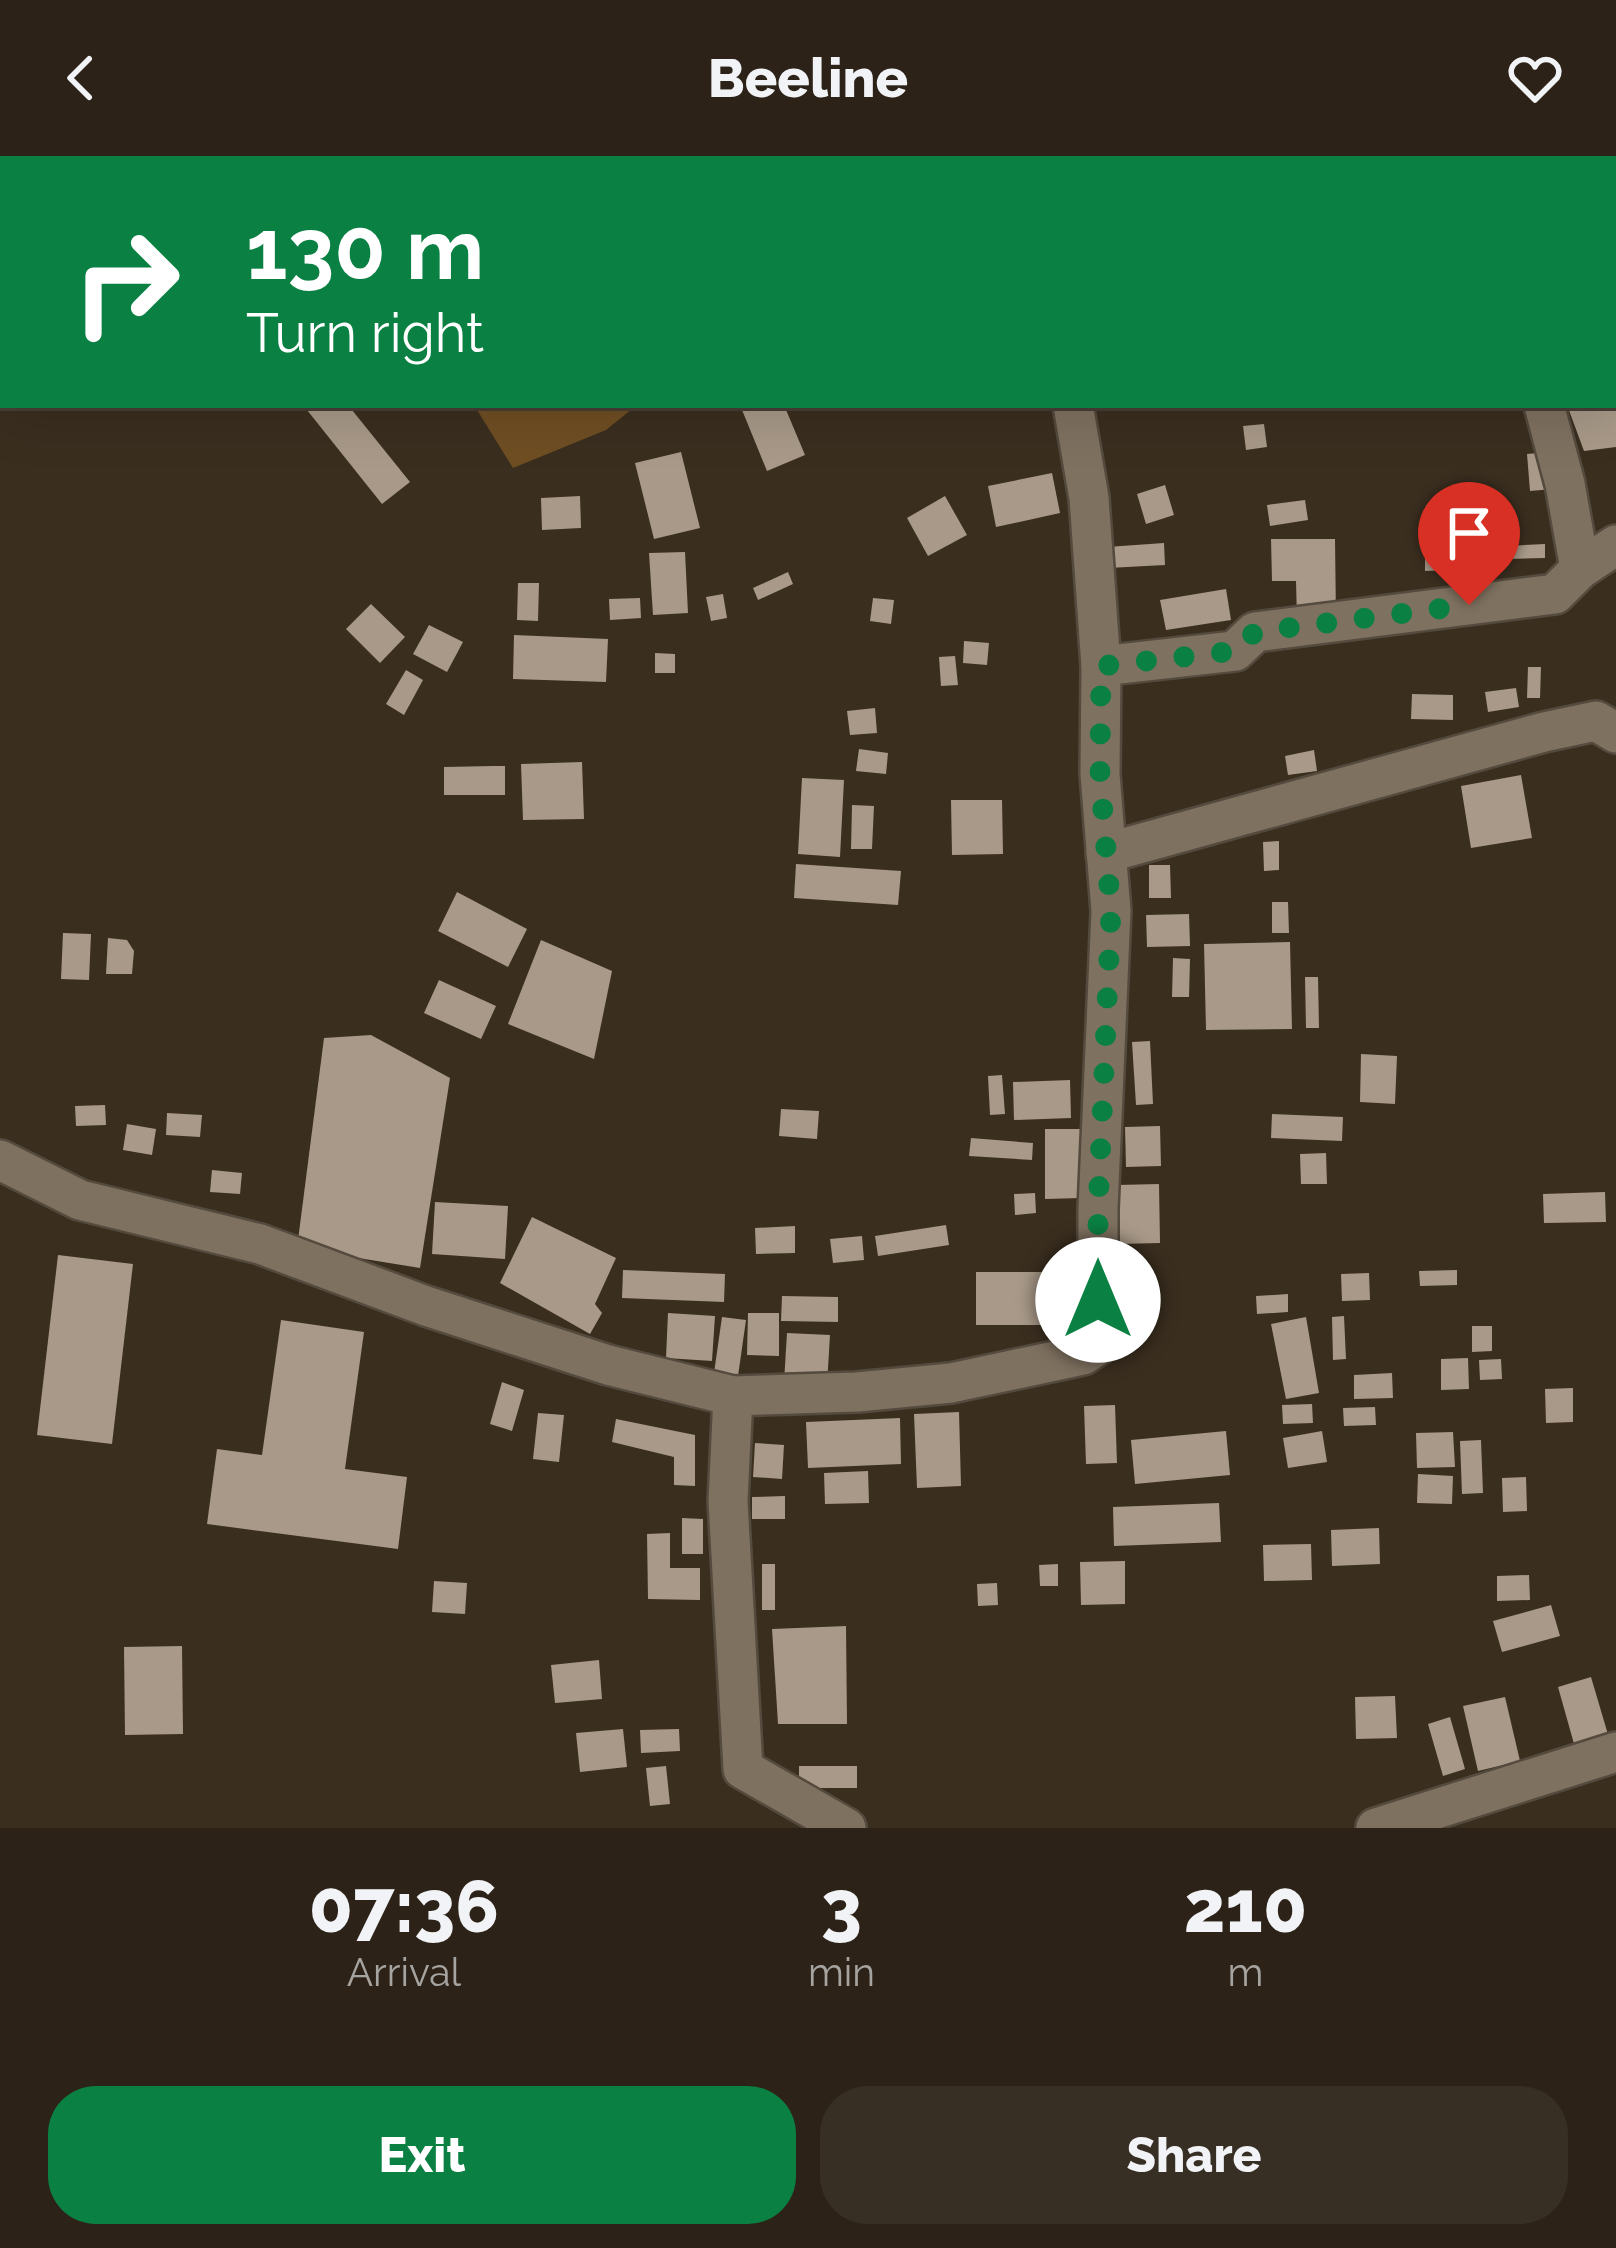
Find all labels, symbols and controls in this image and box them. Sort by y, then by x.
icon: back [48,45,114,111]
icon: heart [1502,45,1568,111]
text: Beeline [708,46,908,110]
text: 130 m [246,200,484,299]
icon: right [48,204,204,360]
text: Turn right [246,301,484,365]
pin [1418,482,1520,605]
icon: arrive [1436,500,1502,566]
position arrow [1035,1237,1161,1363]
text: 07:36 [309,1864,499,1949]
text: 3 [821,1864,862,1949]
text: 210 [1184,1864,1307,1949]
text: Arrival [347,1949,461,1995]
text: min [808,1949,875,1995]
text: m [1228,1949,1263,1995]
button: Exit [48,2086,796,2224]
button: Share [820,2086,1568,2224]

